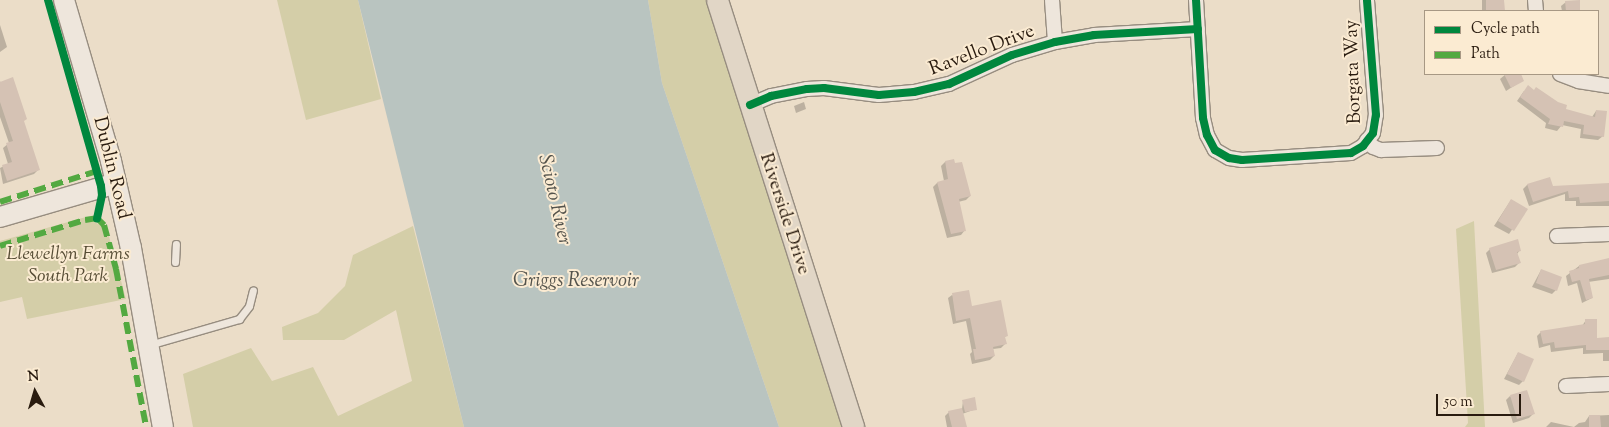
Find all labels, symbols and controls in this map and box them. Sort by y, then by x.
legend [1424,10,1599,75]
street label: Borgata Way [1341,19,1367,125]
text: Cycle path [1471,19,1540,40]
street label: Ravello Drive [926,20,1038,82]
text: Path [1471,44,1500,65]
street label: Dublin Road [87,114,135,222]
street label: Riverside Drive [754,150,814,278]
water label: Scioto River [532,152,576,248]
park label: Llewellyn Farms South Park [6,244,130,288]
water label: Griggs Reservoir [513,269,639,293]
north arrow [10,367,60,417]
text: N [27,367,40,388]
scale bar [1439,384,1524,416]
text: 50 m [1444,392,1473,413]

